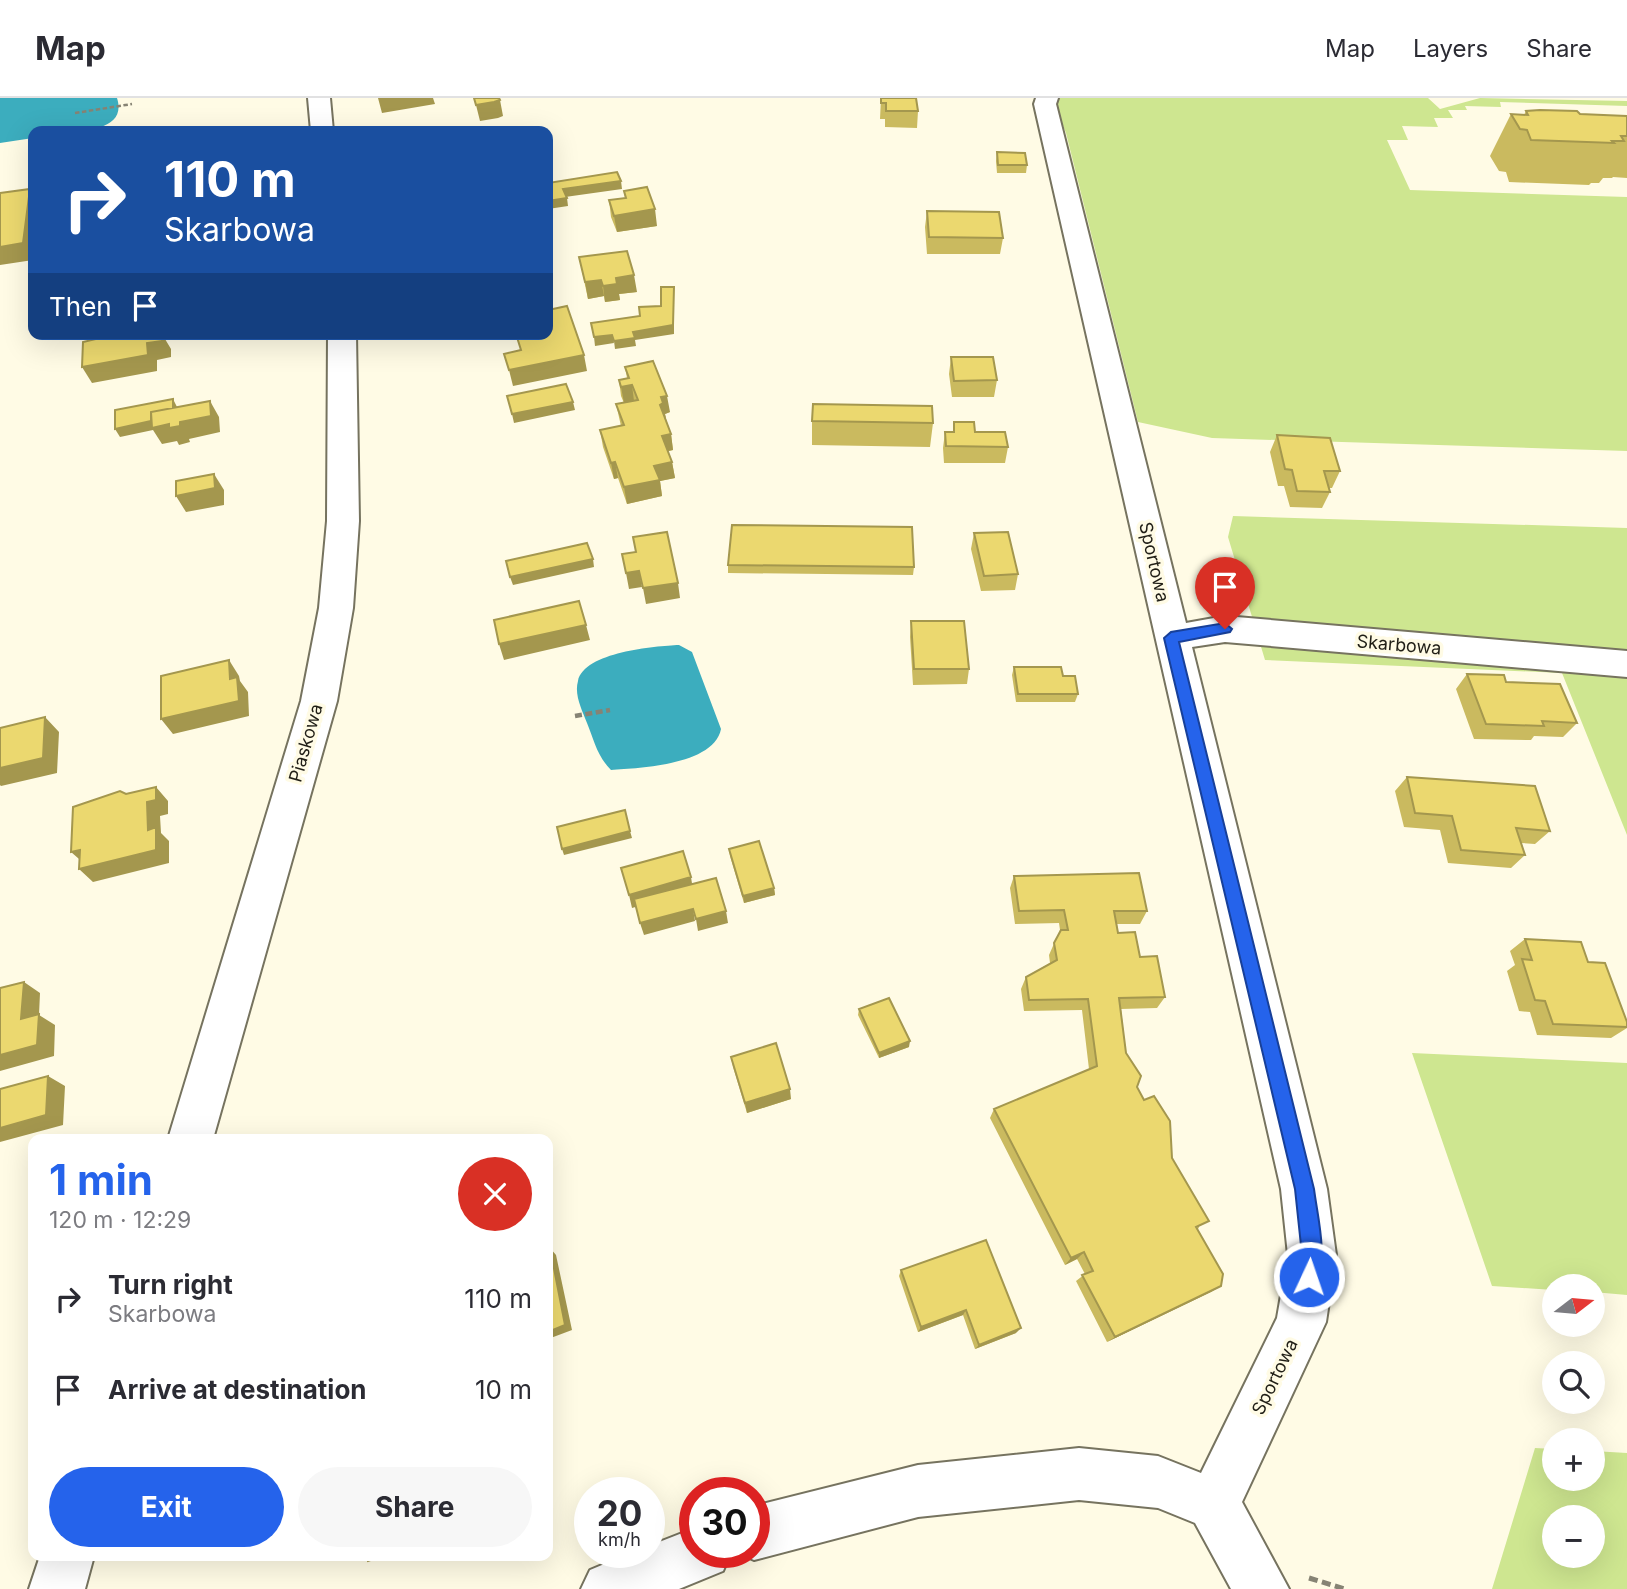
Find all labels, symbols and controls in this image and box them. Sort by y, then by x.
text: Map [35,28,106,68]
text: Map [1325,34,1375,63]
text: Layers [1413,34,1488,63]
text: Share [1526,34,1592,63]
text: 110 m [164,150,296,209]
icon: right [49,154,140,245]
text: Skarbowa [164,210,315,249]
icon: arrive [126,287,164,325]
text: Then [49,291,112,322]
street label: Sportowa [1135,520,1174,604]
pin [1195,557,1255,629]
icon: arrive [1206,568,1244,606]
street label: Skarbowa [1356,630,1442,659]
street label: Piaskowa [284,701,327,784]
text: 1 min [49,1154,153,1205]
button: close [458,1157,532,1231]
text: 120 m · 12:29 [49,1206,191,1234]
position arrow [1272,1240,1346,1314]
text: Turn right [108,1269,233,1300]
north arrow [1542,1274,1605,1337]
map controls [1542,1274,1605,1568]
icon: right [49,1280,87,1318]
text: 110 m [464,1283,532,1314]
text: Skarbowa [108,1300,217,1328]
street label: Sportowa [1247,1336,1302,1418]
button: search [1542,1351,1605,1414]
icon: arrive [49,1371,87,1409]
text: Arrive at destination [108,1374,367,1405]
text: 10 m [475,1374,532,1405]
button: + [1542,1428,1605,1491]
button: Exit [49,1467,284,1547]
button: Share [298,1467,532,1547]
speed limit sign: 30 [679,1477,770,1568]
text: 20 [597,1492,642,1534]
button: − [1542,1505,1605,1568]
text: km/h [598,1529,641,1550]

